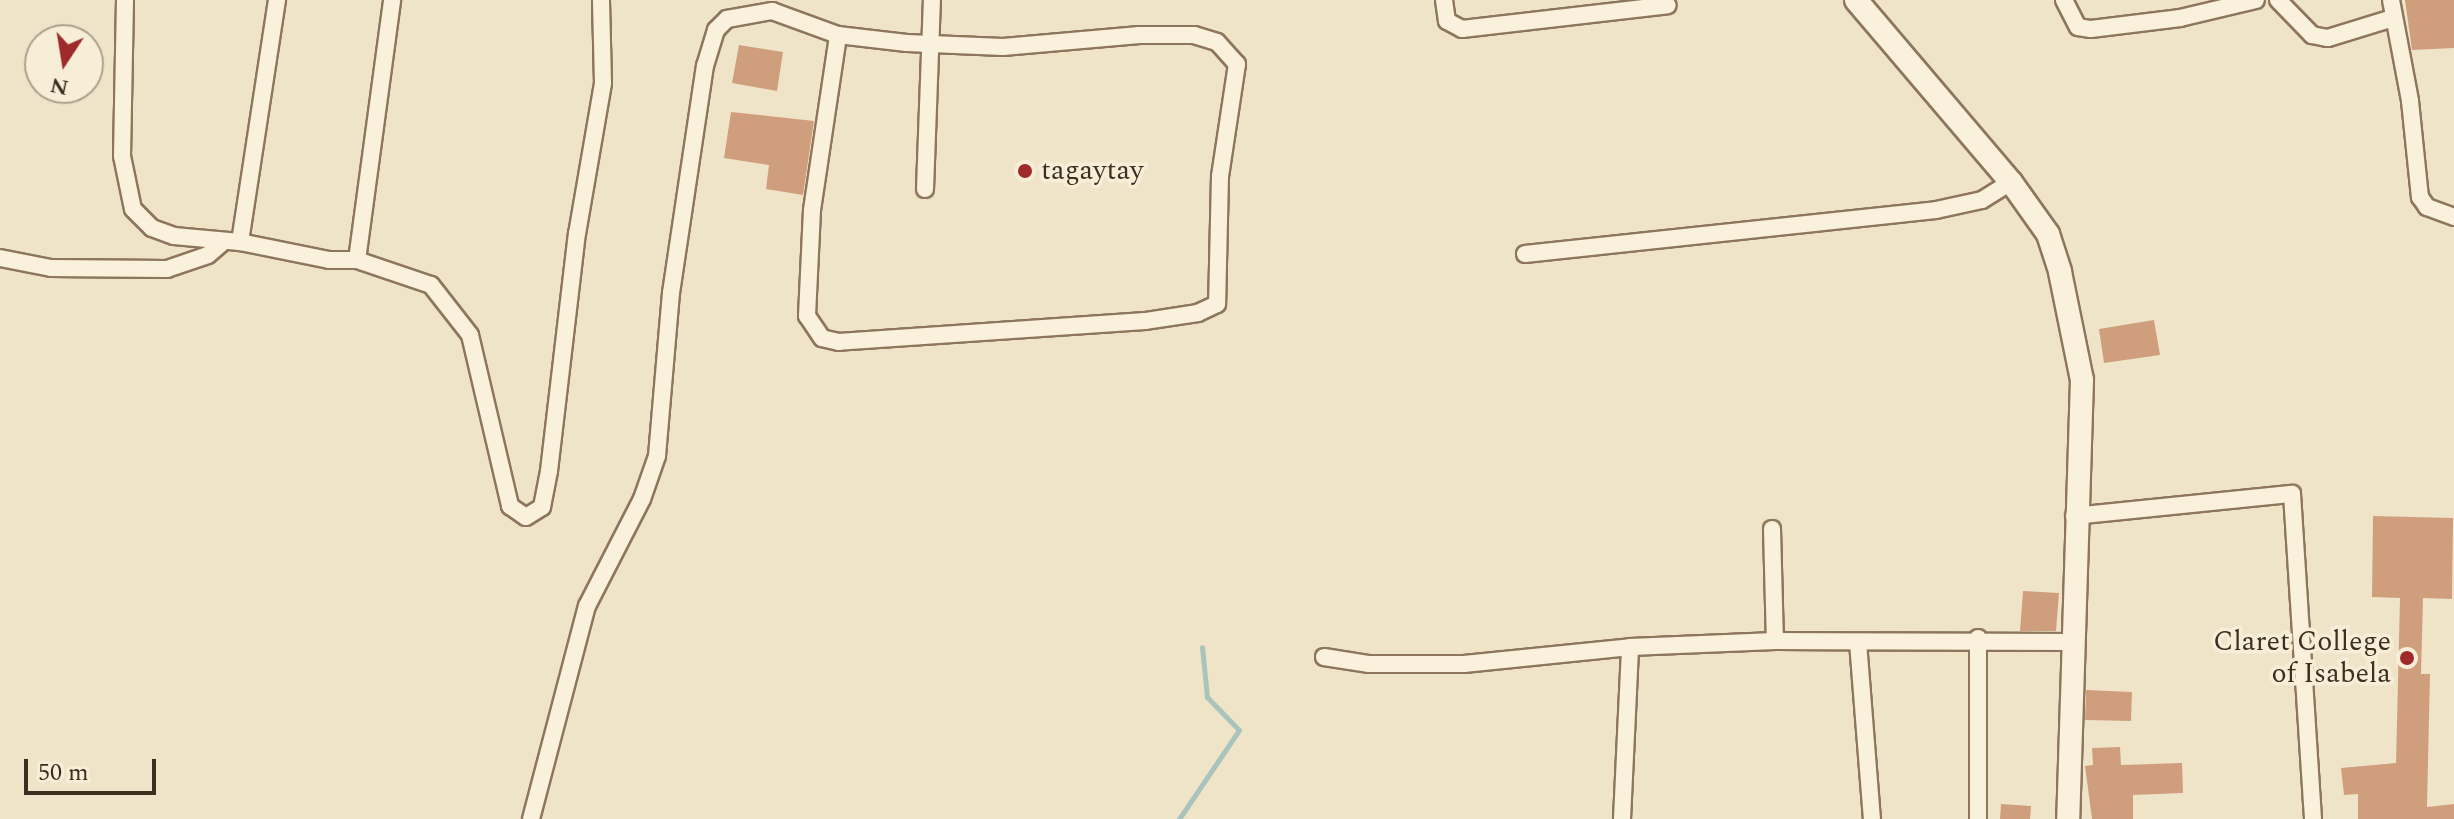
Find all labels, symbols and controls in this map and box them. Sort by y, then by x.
north arrow [24,24,104,104]
text: N [47,68,72,104]
place label: tagaytay [1041,154,1143,188]
marker: tagaytay [1016,162,1034,180]
place label: Claret College of Isabela [2213,625,2391,691]
marker: Claret College of Isabela [2398,649,2416,667]
scale bar [28,743,160,793]
text: 50 m [38,755,89,791]

